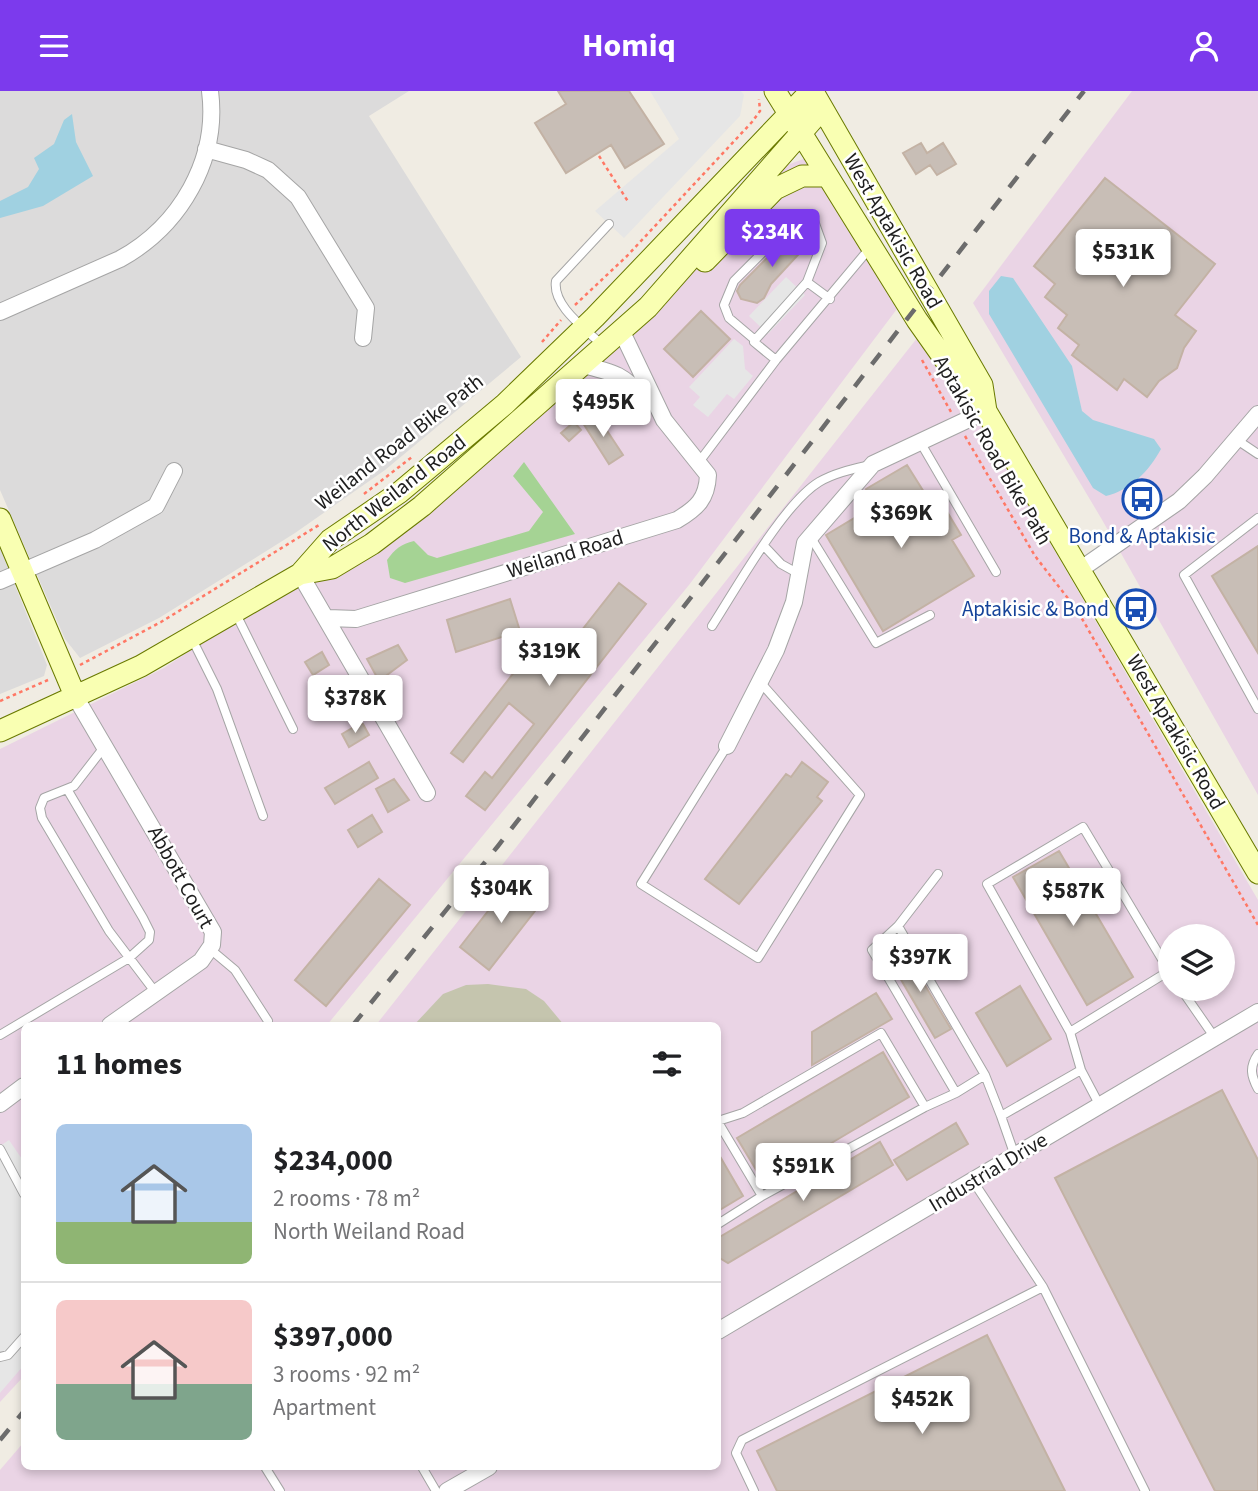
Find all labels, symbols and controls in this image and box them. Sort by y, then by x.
text: Homiq [582,23,676,69]
icon: menu [35,27,73,65]
icon: person [1185,27,1223,65]
street label: West Aptakisic Road [836,148,950,314]
pin: $234K [723,209,821,269]
text: $234K [741,215,803,248]
pin: $531K [1074,229,1172,289]
text: $531K [1092,235,1154,268]
street label: Aptakisic Road Bike Path [926,350,1060,550]
street label: Weiland Road Bike Path [308,367,490,517]
pin: $495K [554,379,652,439]
text: $495K [572,385,634,418]
street label: North Weiland Road [316,427,472,559]
bus stop icon: Bond & Aptakisic [1121,478,1163,520]
pin: $369K [852,491,950,550]
text: $369K [870,496,932,529]
place label: Bond & Aptakisic [1068,521,1216,551]
street label: Weiland Road [503,522,627,586]
bus stop icon: Aptakisic & Bond [1115,588,1157,630]
place label: Aptakisic & Bond [962,594,1109,624]
pin: $319K [500,629,598,688]
text: $319K [518,634,580,667]
street label: West Aptakisic Road [1119,649,1233,815]
pin: $378K [306,675,404,735]
text: $378K [324,681,386,714]
street label: Abbott Court [141,820,221,934]
pin: $304K [452,865,550,925]
pin: $587K [1024,869,1122,928]
text: $304K [470,871,532,904]
text: $587K [1042,874,1104,907]
map controls [1158,924,1235,1001]
button: layers [1158,924,1235,1001]
pin: $397K [871,935,969,994]
text: $397K [889,940,951,973]
text: 11 homes [56,1043,182,1086]
icon: filters [648,1045,686,1083]
street label: Industrial Drive [923,1125,1053,1219]
text: $234,000 [273,1139,393,1182]
pin: $591K [754,1143,852,1203]
text: $591K [772,1149,834,1182]
icon: home [112,1152,196,1236]
text: 2 rooms · 78 m² [273,1182,420,1215]
text: North Weiland Road [273,1215,465,1248]
text: $397,000 [273,1315,393,1358]
icon: home [112,1328,196,1412]
text: 3 rooms · 92 m² [273,1358,420,1391]
pin: $452K [873,1377,971,1436]
text: $452K [891,1382,953,1415]
text: Apartment [273,1391,376,1424]

